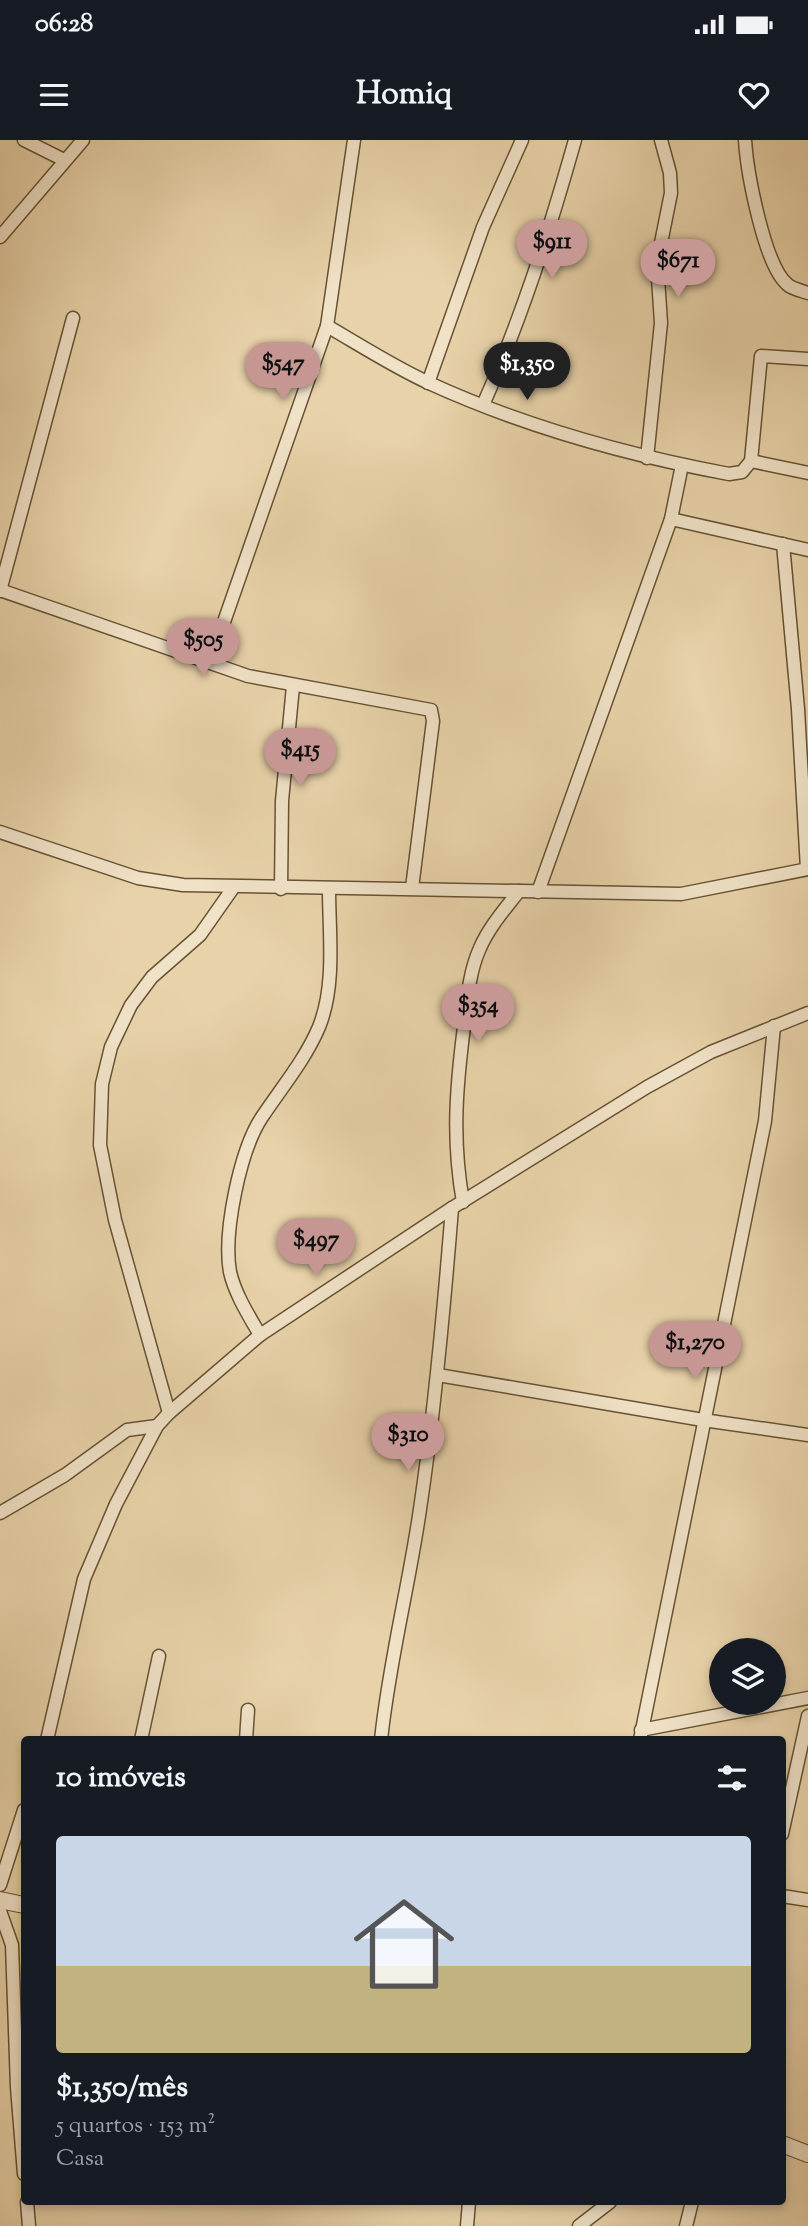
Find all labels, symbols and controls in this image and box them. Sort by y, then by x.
text: 06:28 [35,6,93,43]
text: Homiq [356,72,452,118]
icon: menu [35,76,73,114]
icon: heart [735,76,773,114]
pin: $911 [511,220,593,280]
text: $911 [532,226,572,259]
pin: $671 [637,240,719,299]
text: $671 [656,245,700,278]
pin: $547 [242,342,324,402]
pin: $1,350 [470,342,584,402]
text: $547 [261,348,305,381]
text: $1,350 [499,348,555,381]
pin: $505 [162,618,244,678]
text: $505 [183,624,223,657]
pin: $415 [259,728,341,788]
text: $415 [280,734,320,767]
pin: $354 [437,984,519,1044]
text: $354 [457,990,499,1023]
pin: $497 [275,1218,357,1278]
text: $497 [293,1224,339,1257]
pin: $1,270 [638,1322,752,1381]
text: $1,270 [665,1327,725,1360]
pin: $310 [367,1414,449,1473]
text: $310 [387,1419,429,1452]
map controls [709,1638,786,1715]
button: layers [709,1638,786,1715]
text: 10 imóveis [56,1757,186,1800]
icon: filters [713,1759,751,1797]
icon: home [341,1881,467,2007]
text: $1,350/mês [56,2067,188,2110]
text: 5 quartos · 153 m² [56,2110,215,2143]
text: Casa [56,2143,104,2176]

